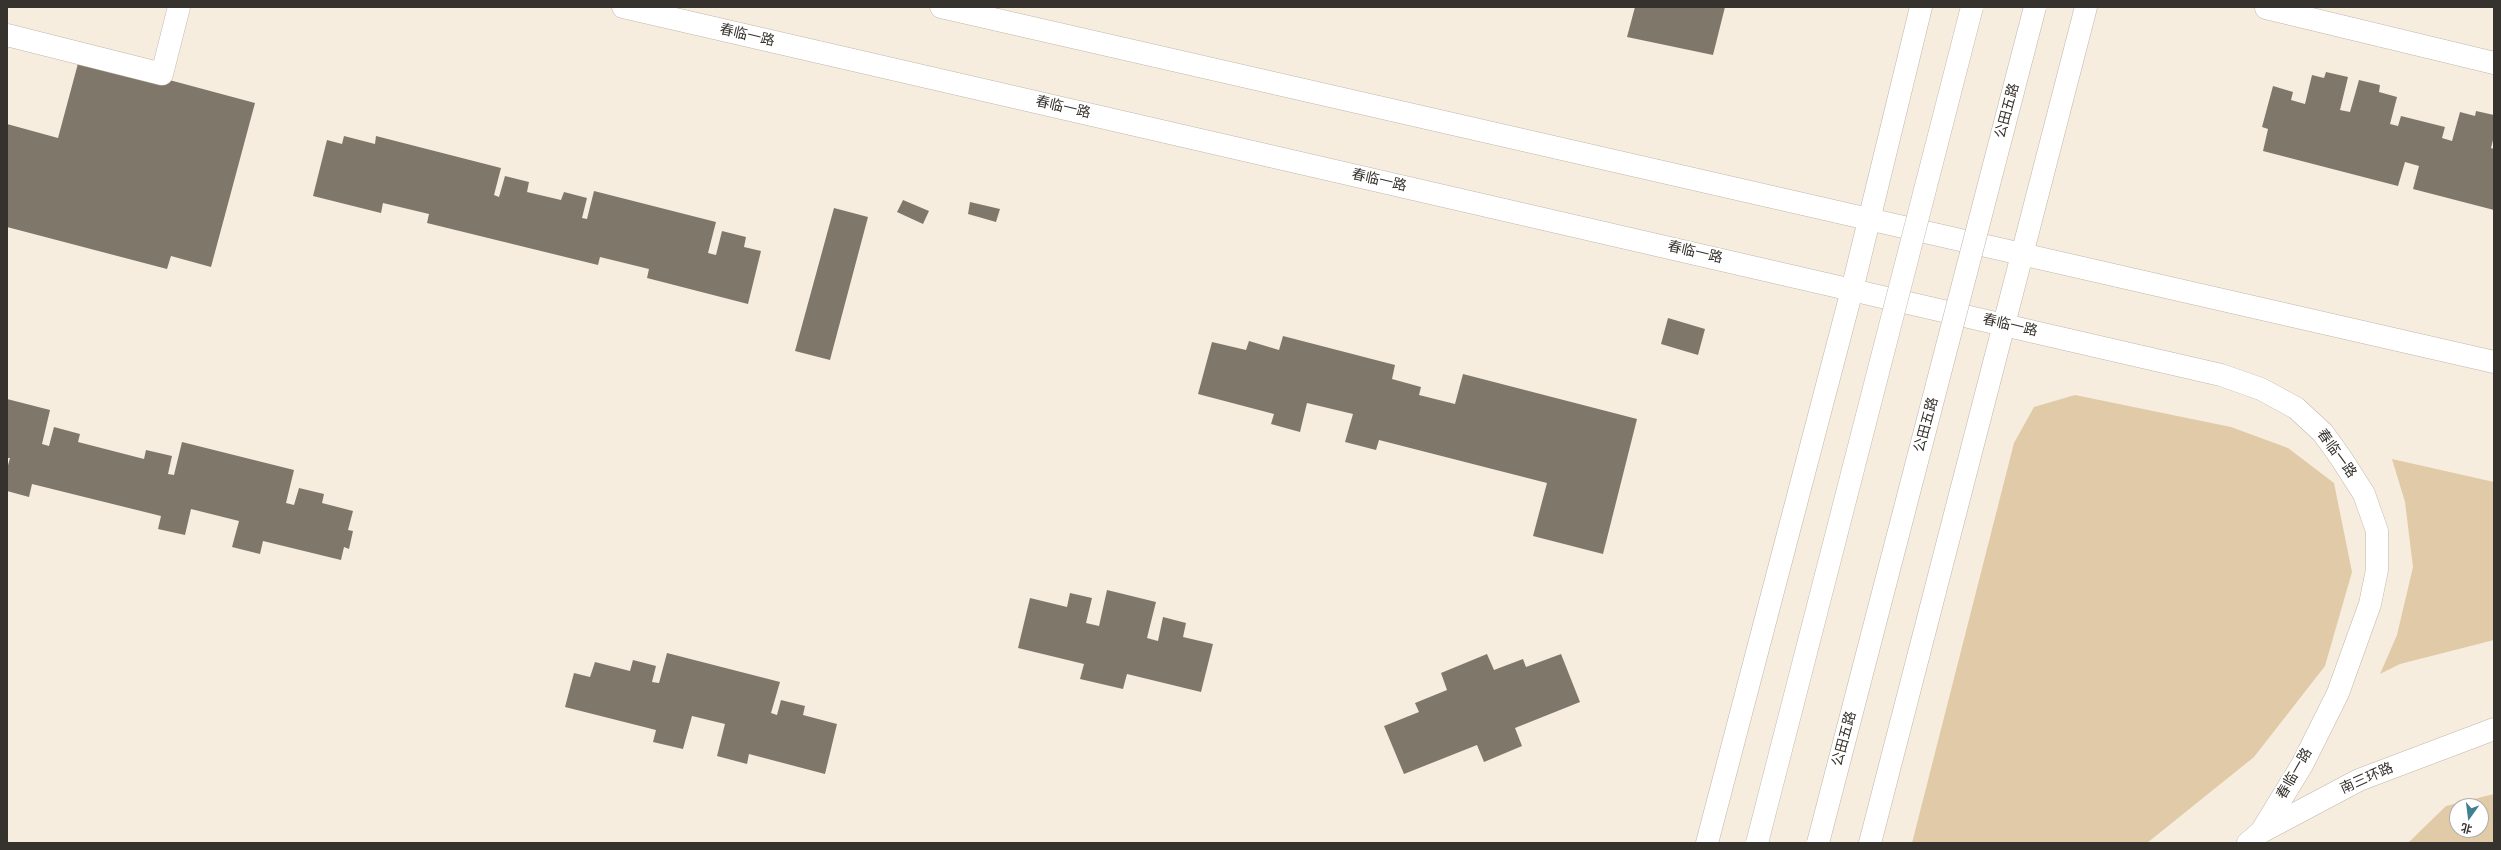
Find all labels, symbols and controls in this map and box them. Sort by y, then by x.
street label: 春临一路 [718,22,776,50]
street label: 公田五路 [1993,82,2023,140]
street label: 春临一路 [1034,94,1092,122]
street label: 春临一路 [1350,167,1408,195]
street label: 春临一路 [1666,239,1724,267]
street label: 春临一路 [1981,312,2039,340]
street label: 公田五路 [1912,396,1942,454]
street label: 春临一路 [2313,426,2359,482]
street label: 公田五路 [1830,710,1860,768]
street label: 春临一路 [2274,746,2316,802]
street label: 南三环路 [2338,760,2396,798]
north arrow [2449,798,2489,838]
text: 北 [2459,820,2474,838]

